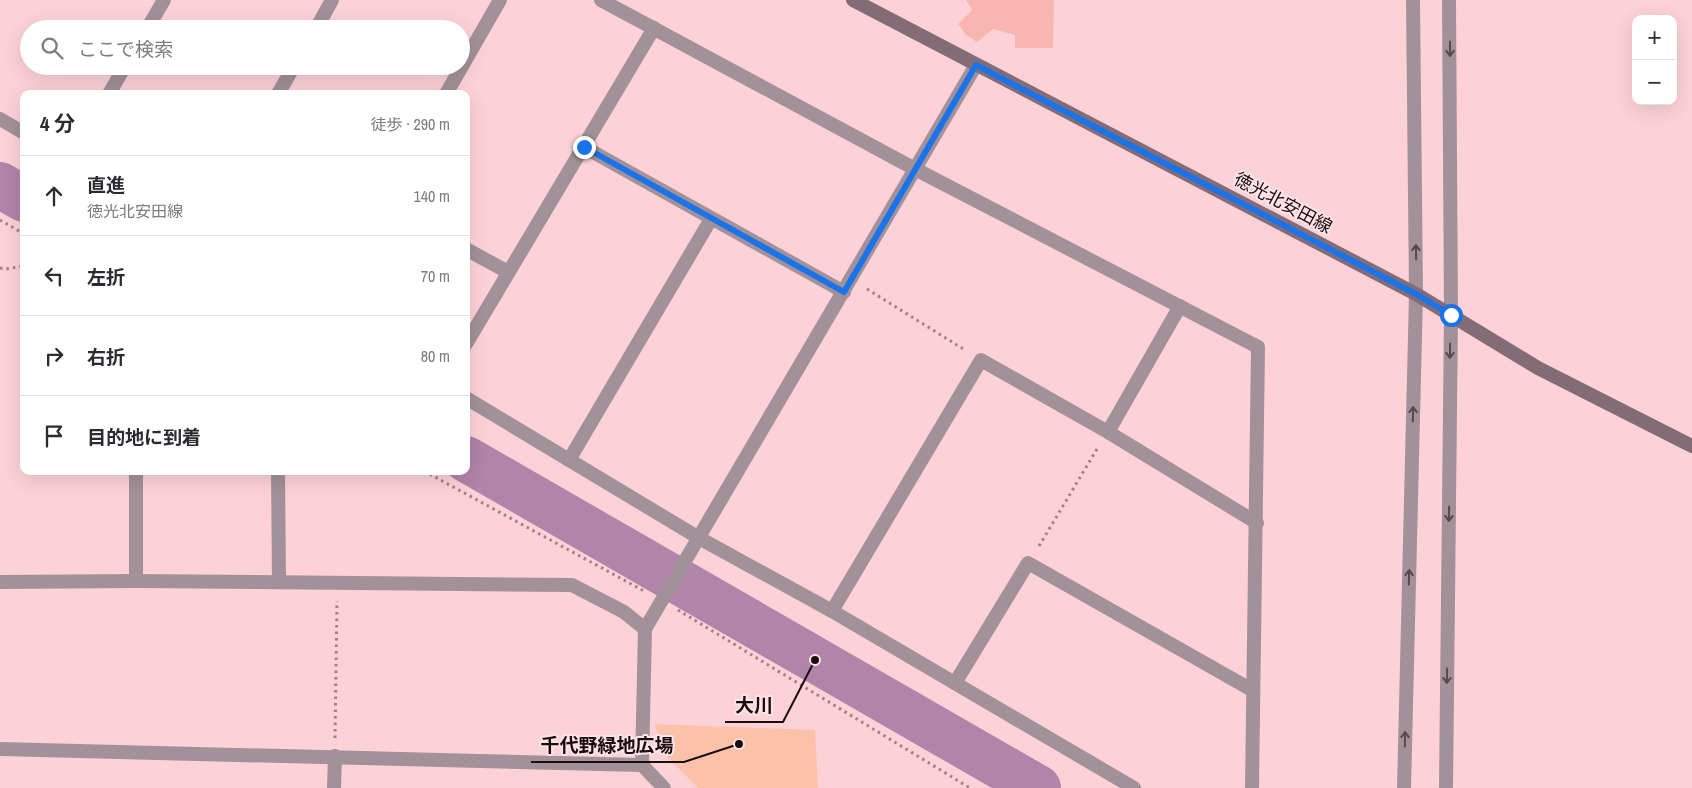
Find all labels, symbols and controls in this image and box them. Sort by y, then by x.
map controls [1632,15,1677,105]
button: + [1632,15,1677,60]
search box [20,20,470,75]
icon: search [38,34,66,62]
text: ここで検索 [78,36,173,62]
one-way arrow [1445,40,1455,56]
button: − [1632,60,1677,105]
text: 4 分 [40,109,75,138]
text: 徒歩 · 290 m [371,113,450,135]
route end [573,136,596,159]
street label: 徳光北安田線 [1230,166,1337,239]
text: 直進 [87,172,125,198]
icon: ahead [40,182,68,210]
text: 140 m [414,185,450,207]
text: 徳光北安田線 [87,200,183,222]
one-way arrow [1411,244,1421,260]
icon: left [40,262,68,290]
text: 左折 [87,264,125,290]
text: 70 m [421,265,450,287]
route start [1440,304,1463,327]
icon: right [40,342,68,370]
one-way arrow [1445,342,1455,359]
text: 右折 [87,344,125,370]
text: 80 m [421,345,450,367]
one-way arrow [1408,407,1418,423]
icon: arrive [40,422,68,450]
text: 目的地に到着 [87,424,201,450]
one-way arrow [1444,505,1454,521]
one-way arrow [1405,569,1414,585]
one-way arrow [1442,668,1452,684]
callout: 大川 [725,688,783,722]
text: 大川 [735,692,773,718]
callout: 千代野緑地広場 [531,728,684,762]
text: 千代野緑地広場 [540,732,674,758]
one-way arrow [1401,732,1410,748]

